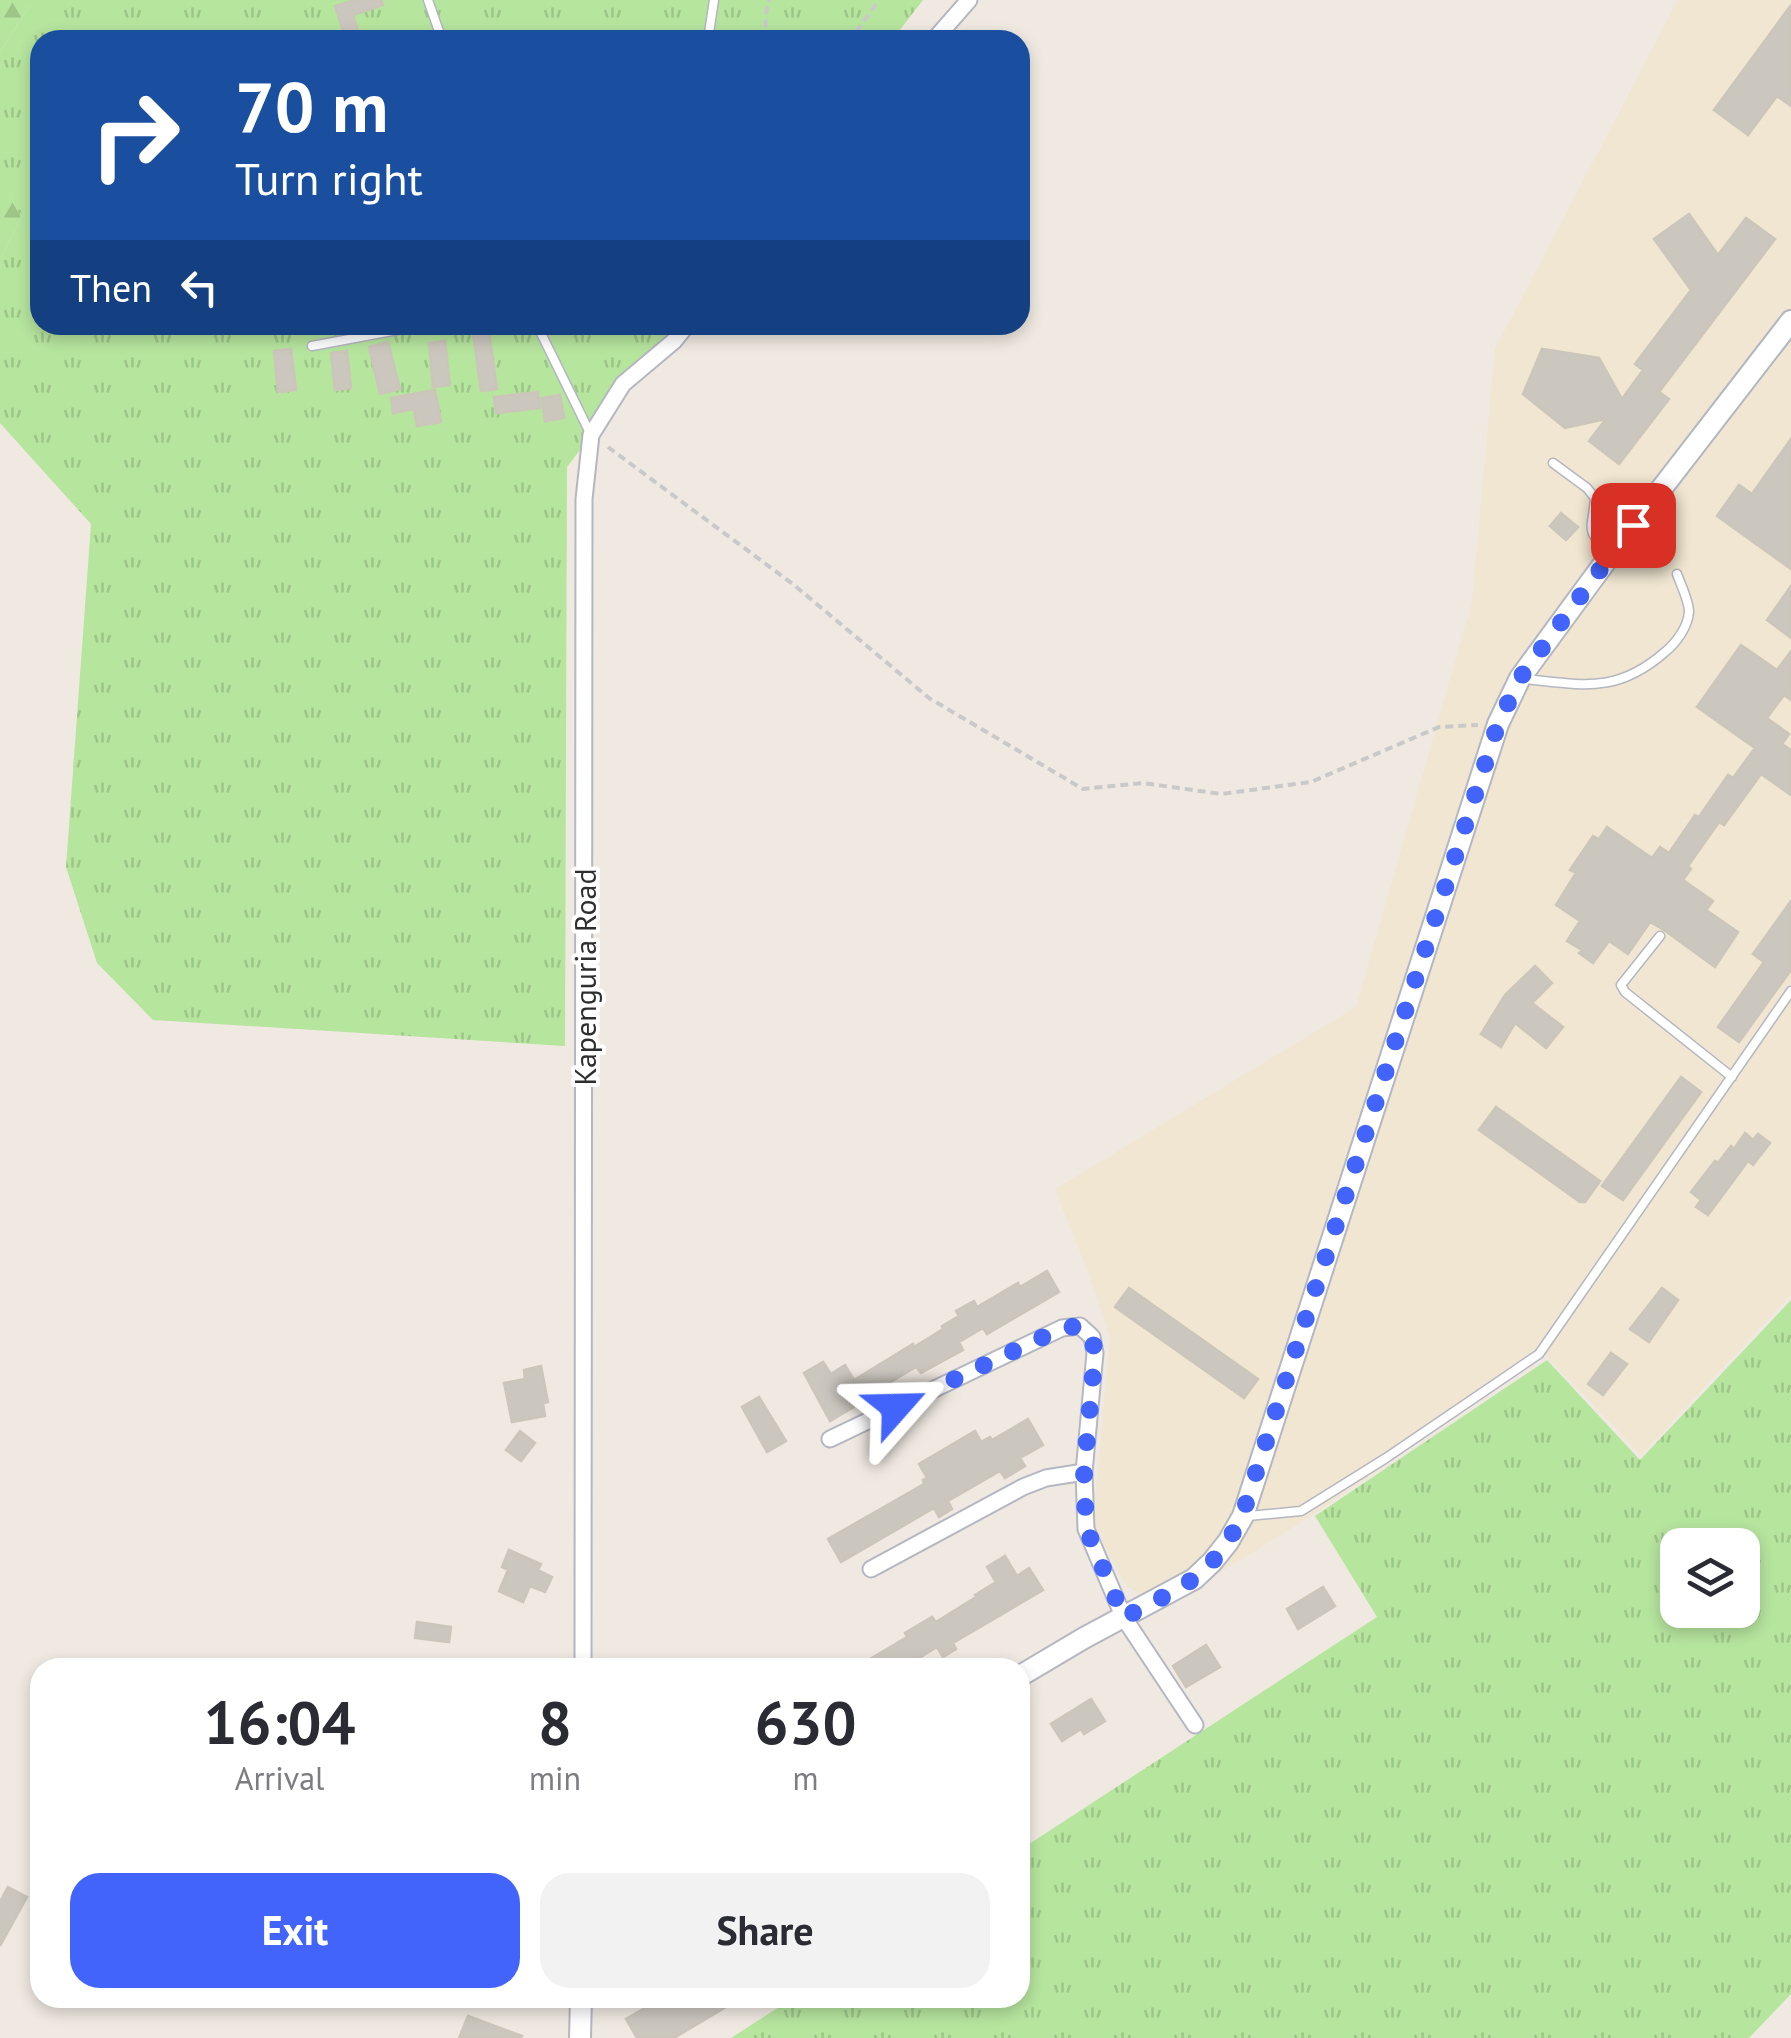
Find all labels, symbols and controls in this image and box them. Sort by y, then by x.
text: 70 m [235,61,388,151]
icon: right [70,70,200,200]
text: Turn right [235,149,423,207]
icon: left [172,260,227,315]
text: Then [70,263,152,312]
pin [1591,483,1676,568]
icon: arrive [1606,498,1661,553]
street label: Kapenguria Road [565,868,604,1086]
position arrow [844,1355,948,1459]
map controls [1660,1528,1760,1628]
button: layers [1660,1528,1760,1628]
text: 16:04 [203,1683,356,1761]
text: 8 [538,1683,572,1761]
text: 630 [755,1683,857,1761]
text: Arrival [235,1757,324,1799]
text: min [529,1757,581,1799]
text: m [793,1757,819,1799]
button: Exit [70,1873,520,1988]
button: Share [540,1873,990,1988]

